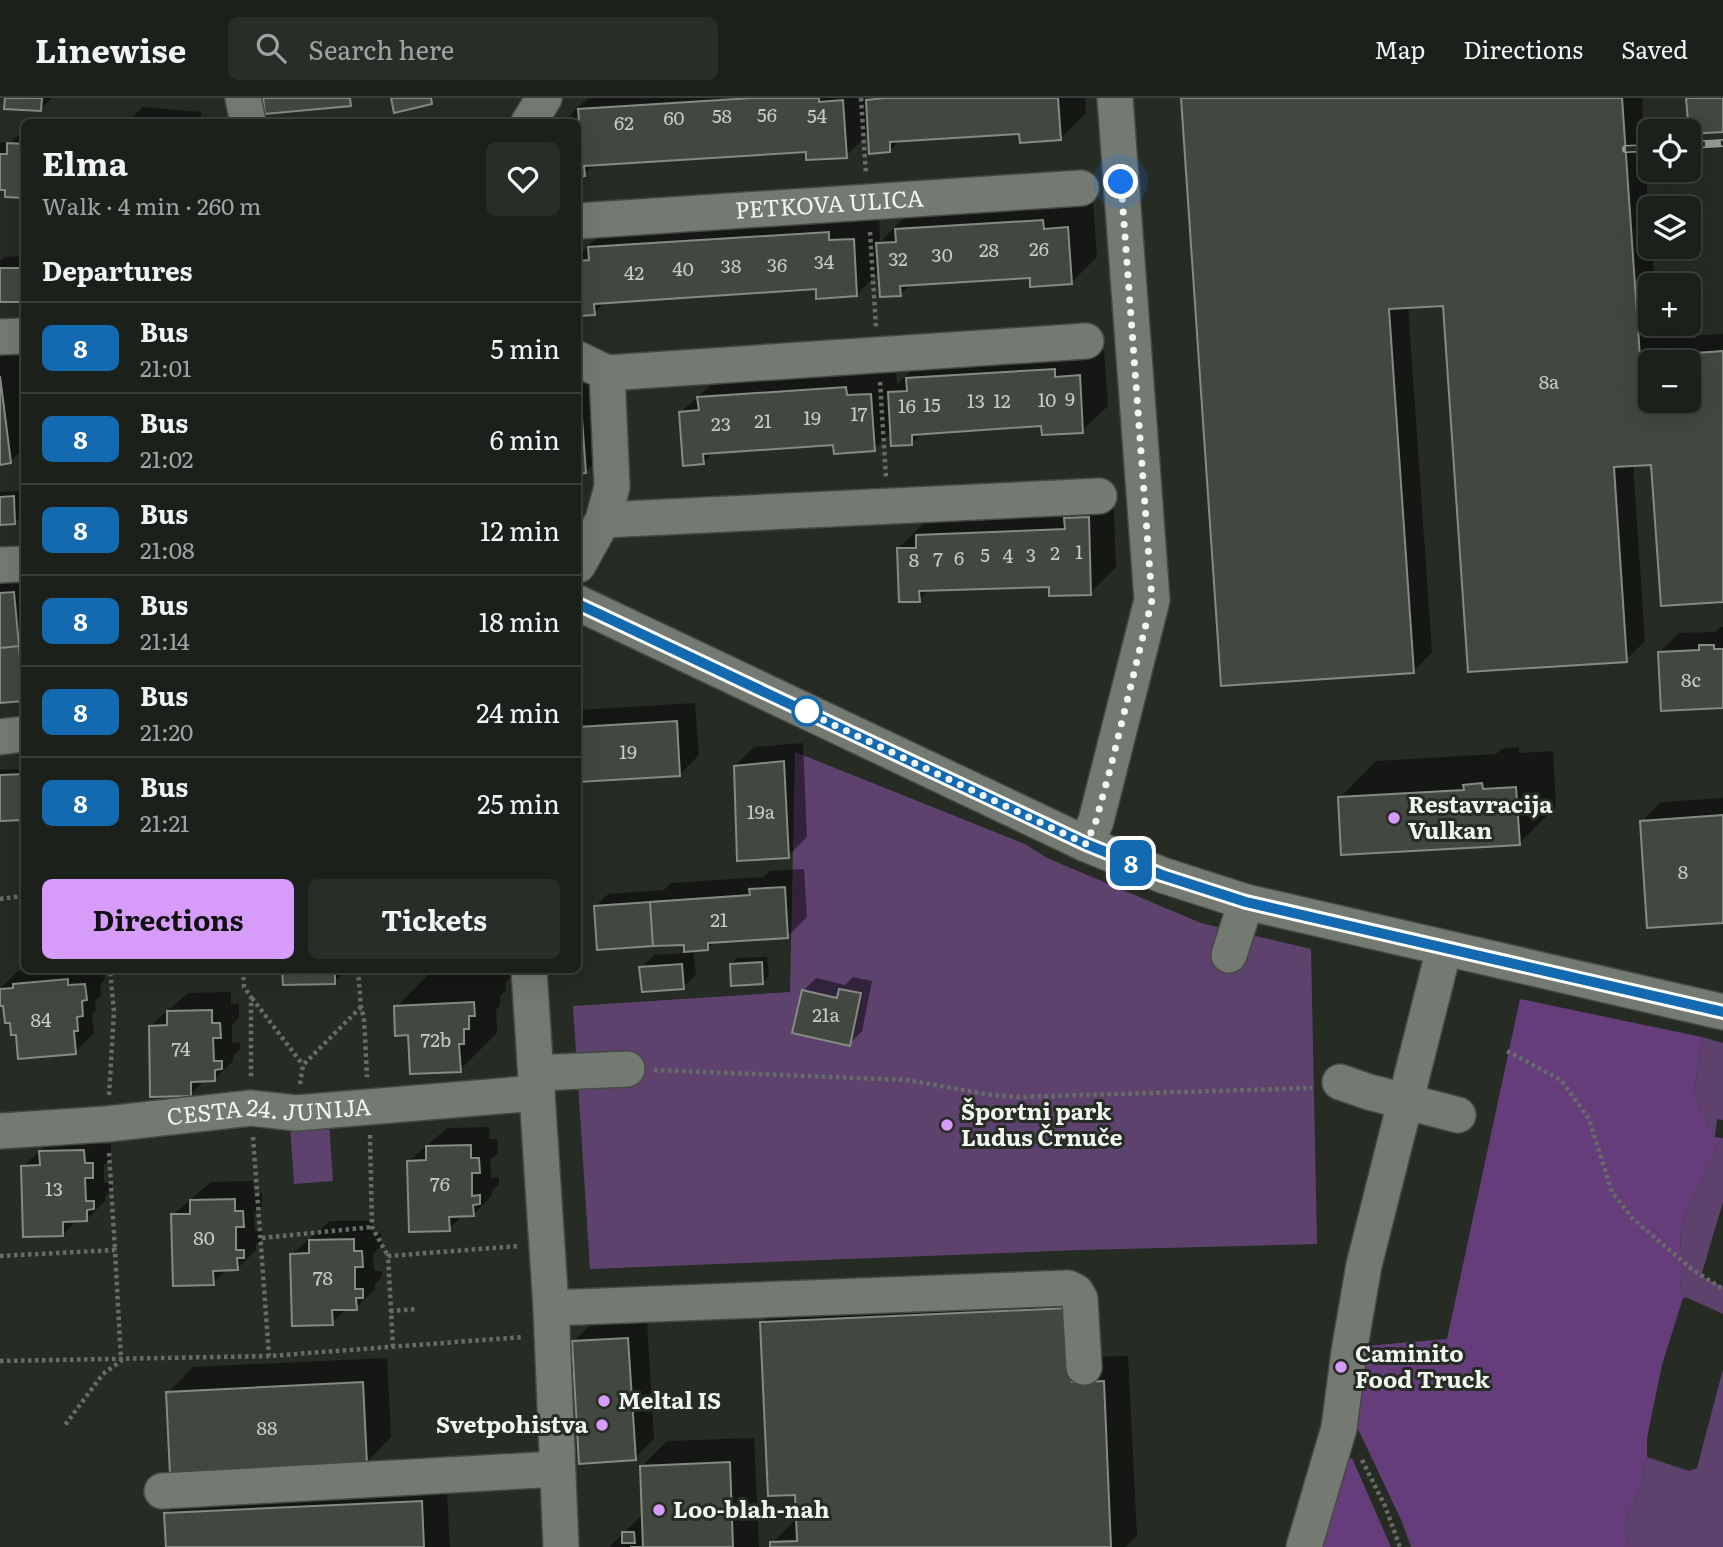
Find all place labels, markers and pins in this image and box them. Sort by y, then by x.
unlabelled marker [792,696,822,726]
place label: Restavracija Vulkan [1408,786,1553,846]
marker: Restavracija Vulkan [1386,810,1402,826]
place label: Športni park Ludus Črnuče [961,1093,1122,1153]
marker: Športni park Ludus Črnuče [939,1117,955,1133]
place label: Caminito Food Truck [1355,1335,1490,1395]
marker: Caminito Food Truck [1333,1359,1349,1375]
place label: Meltal IS [618,1382,721,1416]
marker: Meltal IS [596,1393,612,1409]
place label: Svetpohistva [436,1406,589,1440]
marker: Svetpohistva [594,1417,610,1433]
place label: Loo-blah-nah [673,1491,830,1525]
marker: Loo-blah-nah [651,1502,667,1518]

